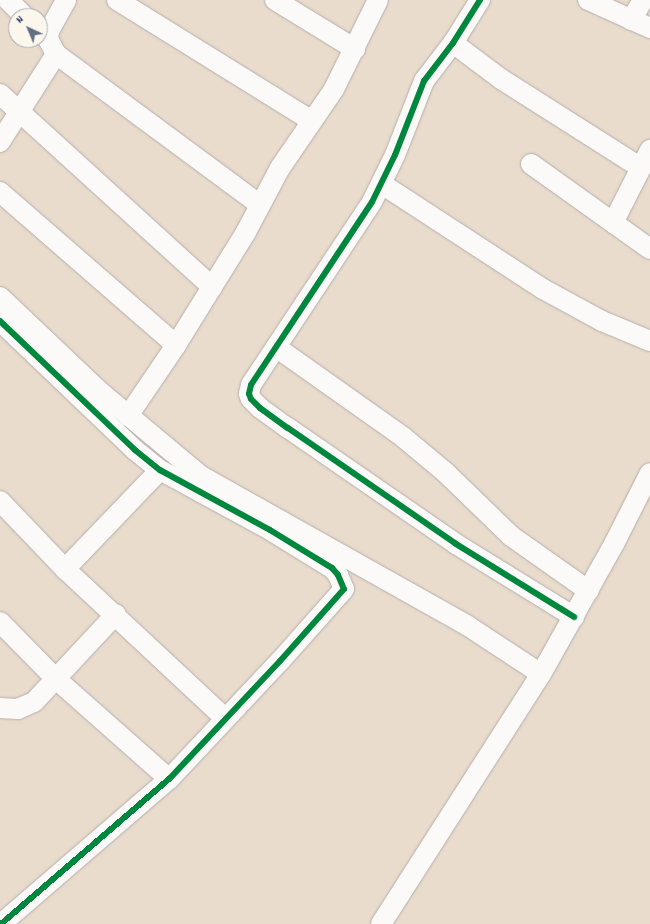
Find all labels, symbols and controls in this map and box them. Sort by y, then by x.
north arrow [8,8,48,48]
text: N [13,12,28,28]

